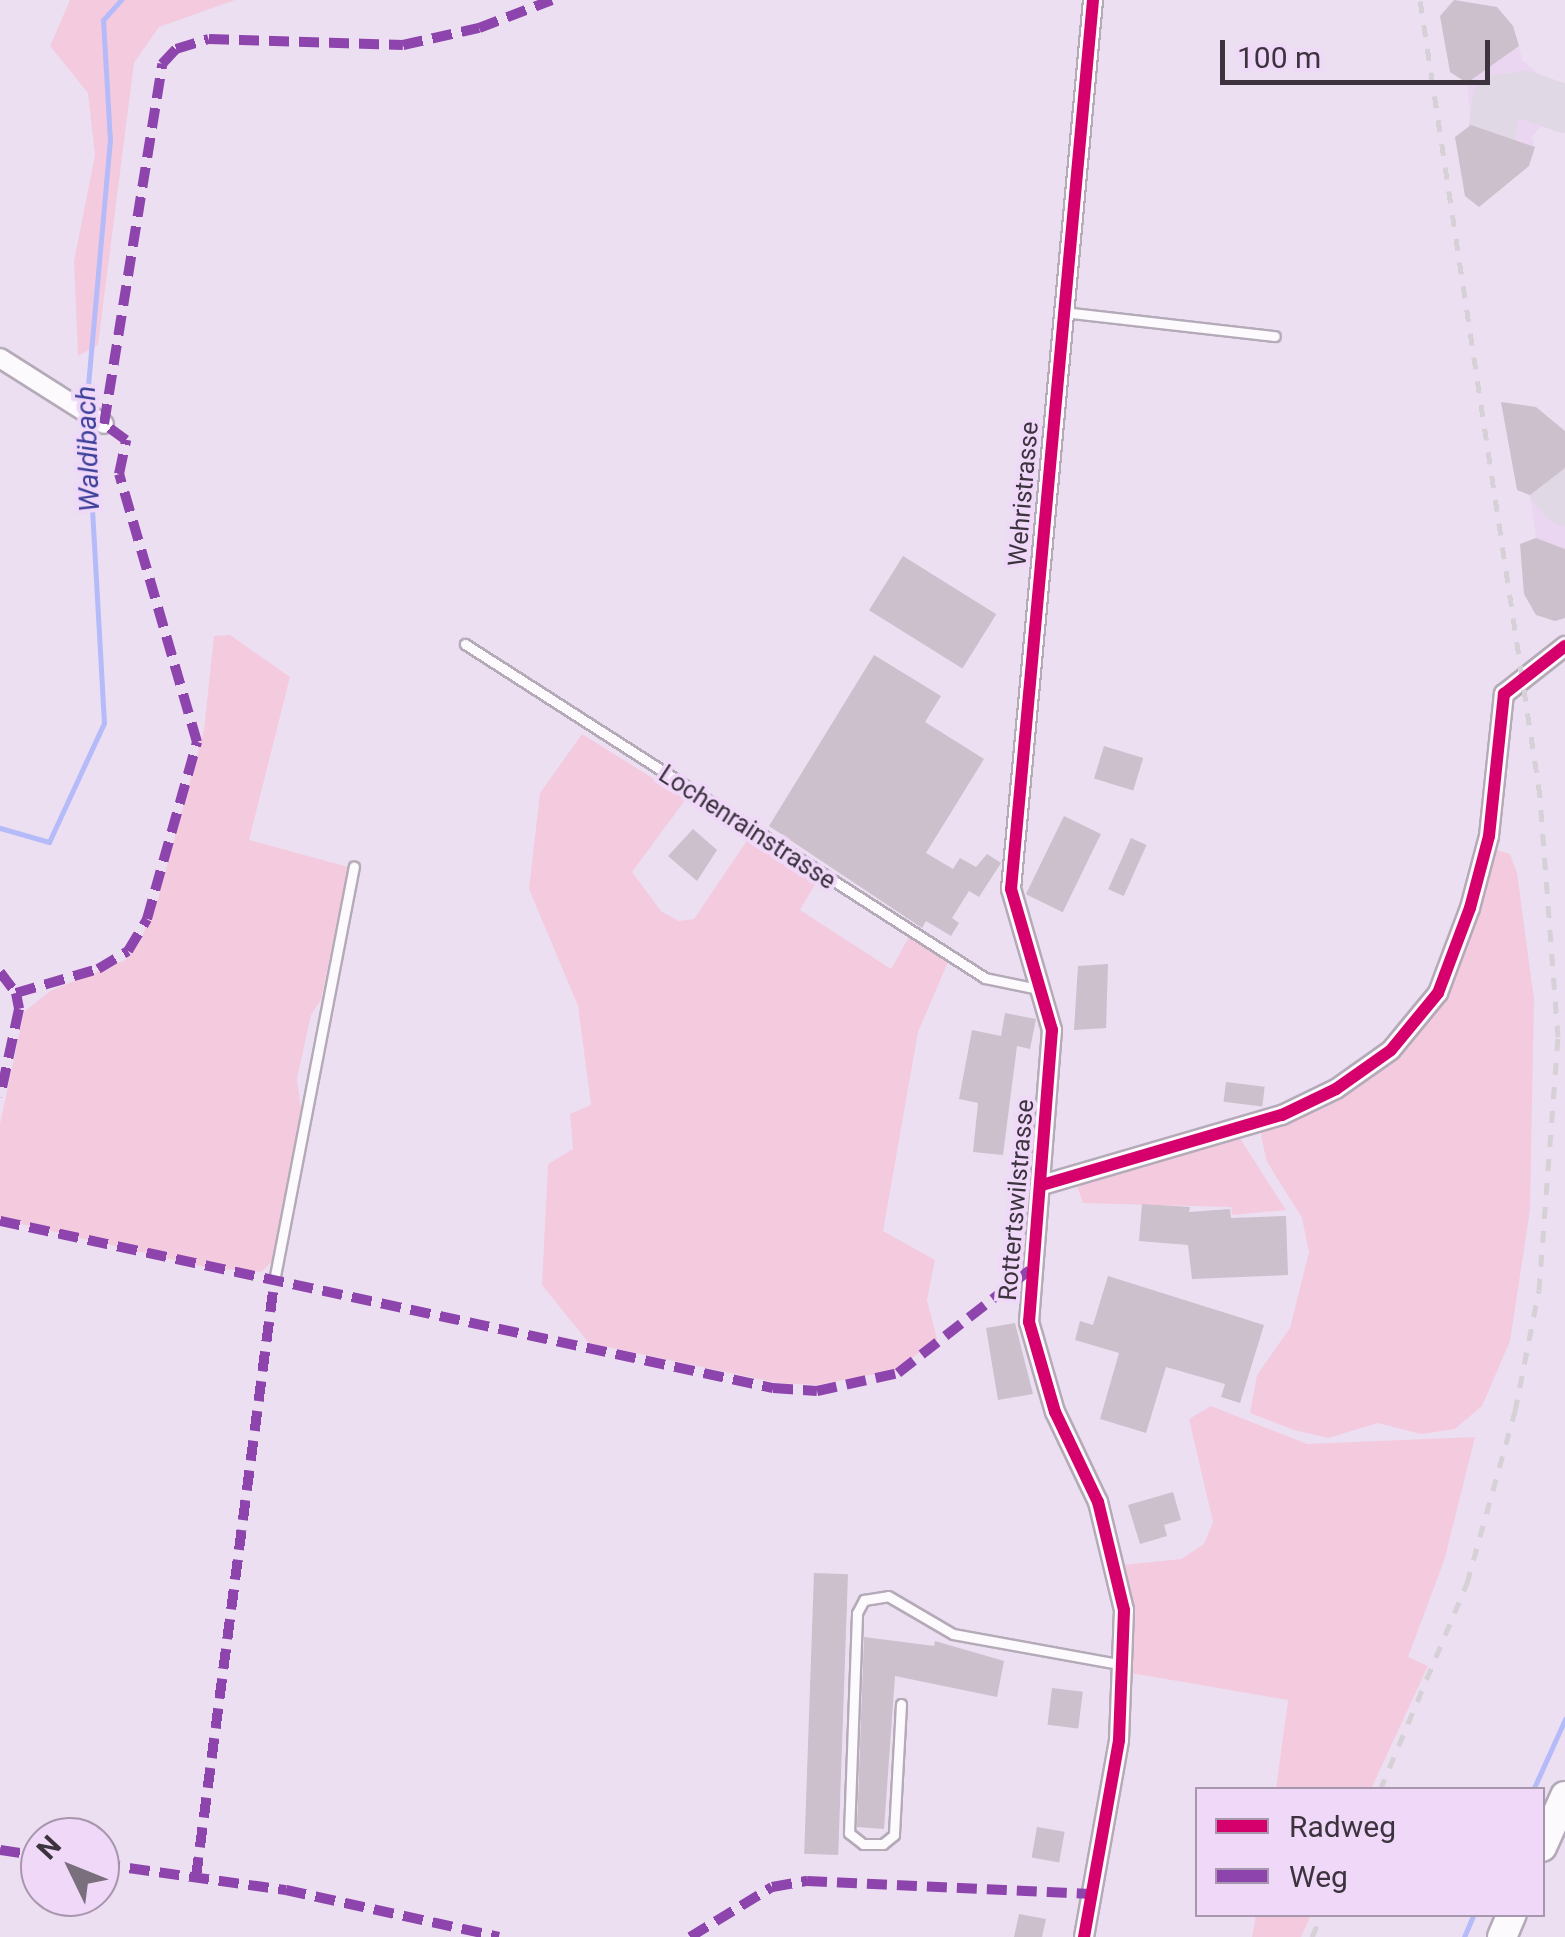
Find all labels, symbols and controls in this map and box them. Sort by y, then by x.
scale bar [1225,20,1495,82]
text: 100 m [1237,40,1321,75]
water label: Waldibach [69,385,107,513]
street label: Wehristrasse [1003,420,1045,568]
street label: Lochenrainstrasse [653,760,841,896]
street label: Rottertswilstrasse [993,1098,1041,1302]
legend [1195,1787,1545,1917]
text: Radweg [1289,1809,1396,1844]
north arrow [20,1817,120,1917]
text: N [30,1829,68,1866]
text: Weg [1289,1859,1348,1894]

